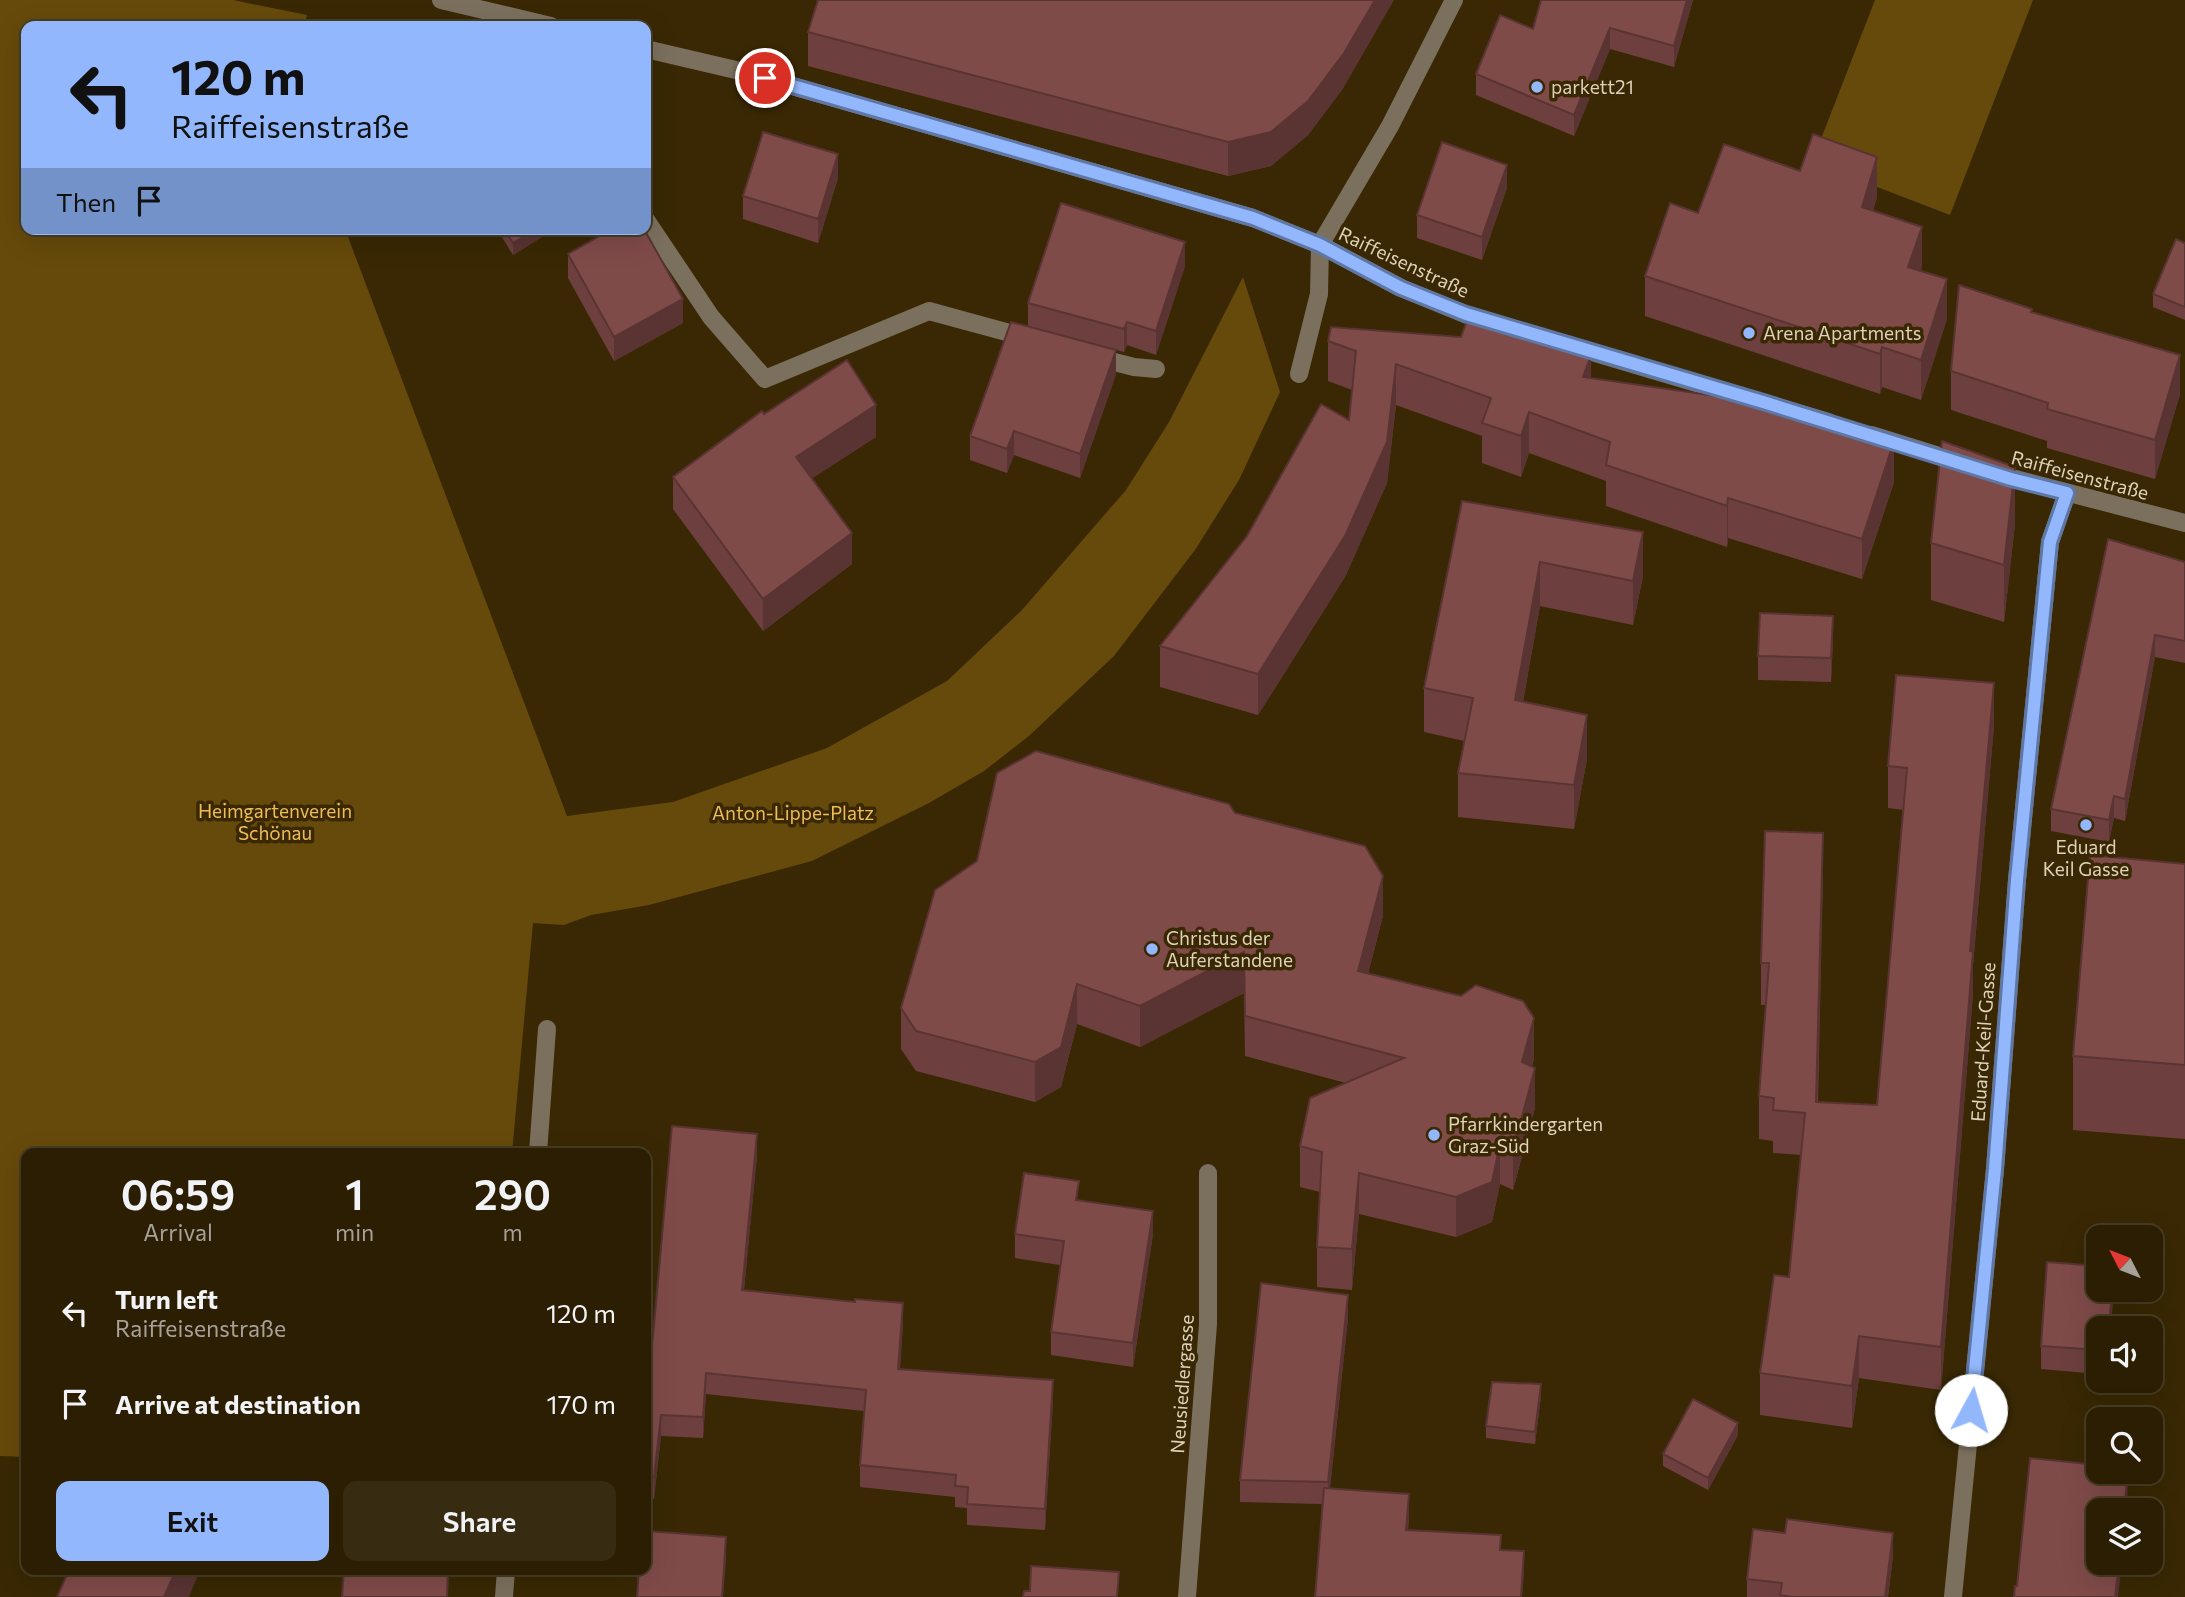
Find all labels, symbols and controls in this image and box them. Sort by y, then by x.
text: 120 m [171,45,305,105]
pin [735,48,795,108]
icon: left [56,49,147,140]
icon: arrive [746,59,784,97]
place label: parkett21 [1551,75,1634,98]
marker: parkett21 [1529,79,1545,95]
text: Raiffeisenstraße [171,105,409,145]
icon: arrive [130,182,168,220]
text: Then [56,186,116,217]
street label: Raiffeisenstraße [1335,221,1473,302]
place label: Arena Apartments [1763,321,1921,344]
marker: Arena Apartments [1741,325,1757,341]
street label: Raiffeisenstraße [2009,445,2151,504]
park label: Heimgartenverein Schönau [198,799,352,844]
park label: Anton-Lippe-Platz [712,801,874,824]
marker: Eduard Keil Gasse [2078,817,2094,833]
place label: Eduard Keil Gasse [2043,835,2129,880]
place label: Christus der Auferstandene [1166,926,1293,971]
marker: Christus der Auferstandene [1144,941,1160,957]
street label: Eduard-Keil-Gasse [1965,961,2000,1123]
place label: Pfarrkindergarten Graz-Süd [1448,1112,1603,1157]
marker: Pfarrkindergarten Graz-Süd [1426,1127,1442,1143]
text: 06:59 [121,1167,235,1219]
text: 1 [345,1167,364,1219]
text: 290 [474,1167,551,1219]
text: Arrival [143,1218,213,1246]
text: min [335,1218,374,1246]
text: m [503,1218,523,1246]
north arrow [2086,1225,2163,1302]
map controls [2086,1225,2163,1575]
text: Turn left [115,1283,218,1314]
icon: left [56,1294,94,1332]
text: 120 m [546,1297,616,1328]
text: Raiffeisenstraße [115,1314,286,1342]
street label: Neusiedlergasse [1165,1314,1198,1454]
button: sound [2086,1316,2163,1393]
position arrow [1934,1373,2008,1447]
icon: arrive [56,1385,94,1423]
text: Arrive at destination [115,1388,361,1419]
text: 170 m [547,1388,616,1419]
button: search [2086,1407,2163,1484]
button: Exit [56,1481,329,1561]
button: Share [343,1481,616,1561]
button: layers [2086,1498,2163,1575]

